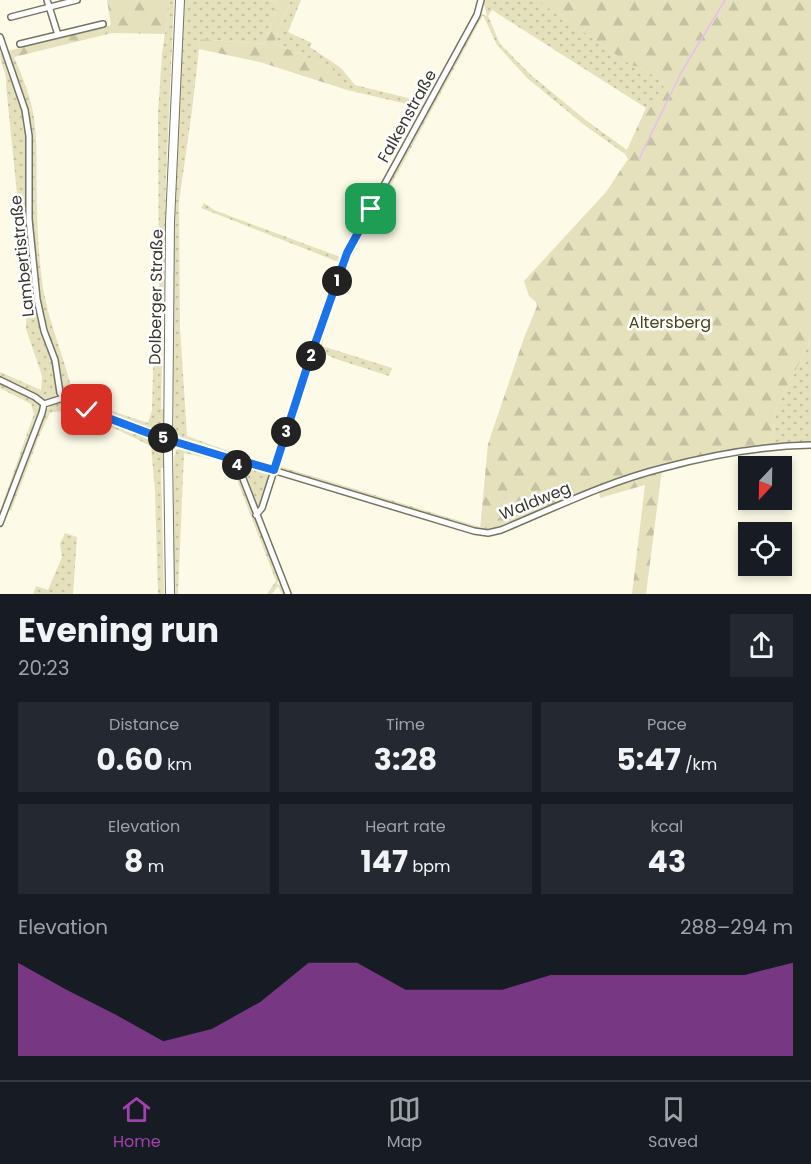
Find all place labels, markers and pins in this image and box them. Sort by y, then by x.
pin [345,183,396,234]
pin: 1 [322,266,352,296]
pin: 2 [296,341,326,371]
pin [61,384,112,435]
pin: 3 [271,417,301,447]
pin: 5 [148,423,178,453]
pin: 4 [222,450,252,480]

